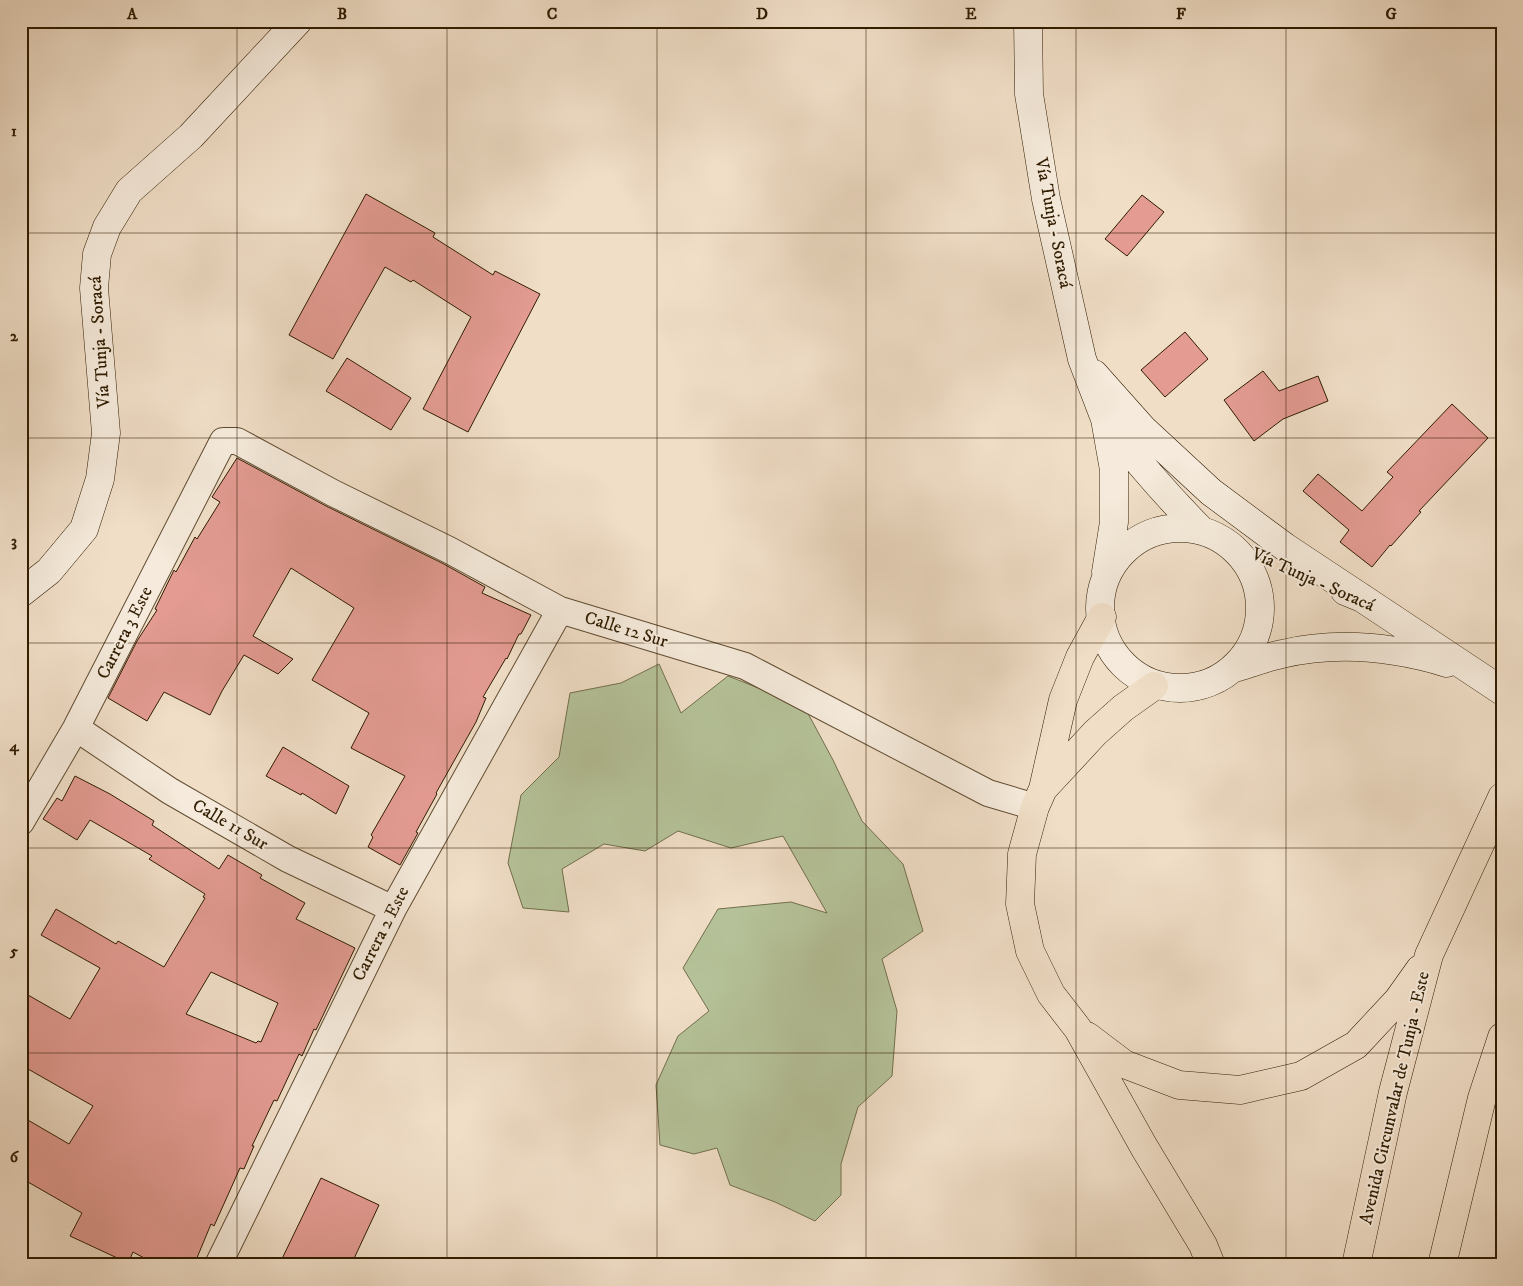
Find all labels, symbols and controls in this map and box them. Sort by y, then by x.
text: A [126,4,138,24]
text: B [337,4,347,24]
text: C [547,4,557,24]
text: D [756,4,768,24]
text: E [965,4,977,24]
text: F [1176,4,1186,24]
text: G [1385,4,1397,24]
text: 1 [11,121,17,141]
street label: Vía Tunja - Soracá [1029,155,1076,290]
street label: Vía Tunja - Soracá [84,275,116,410]
text: 2 [10,326,19,346]
text: 3 [11,531,17,551]
street label: Vía Tunja - Soracá [1247,543,1378,617]
street label: Carrera 3 Este [92,583,158,683]
street label: Calle 12 Sur [582,607,671,653]
text: 4 [8,736,19,756]
street label: Calle 11 Sur [188,795,272,856]
street label: Carrera 2 Este [348,883,414,985]
text: 5 [9,941,18,961]
street label: Avenida Circunvalar de Tunja - Este [1355,969,1435,1227]
text: 6 [10,1147,20,1167]

